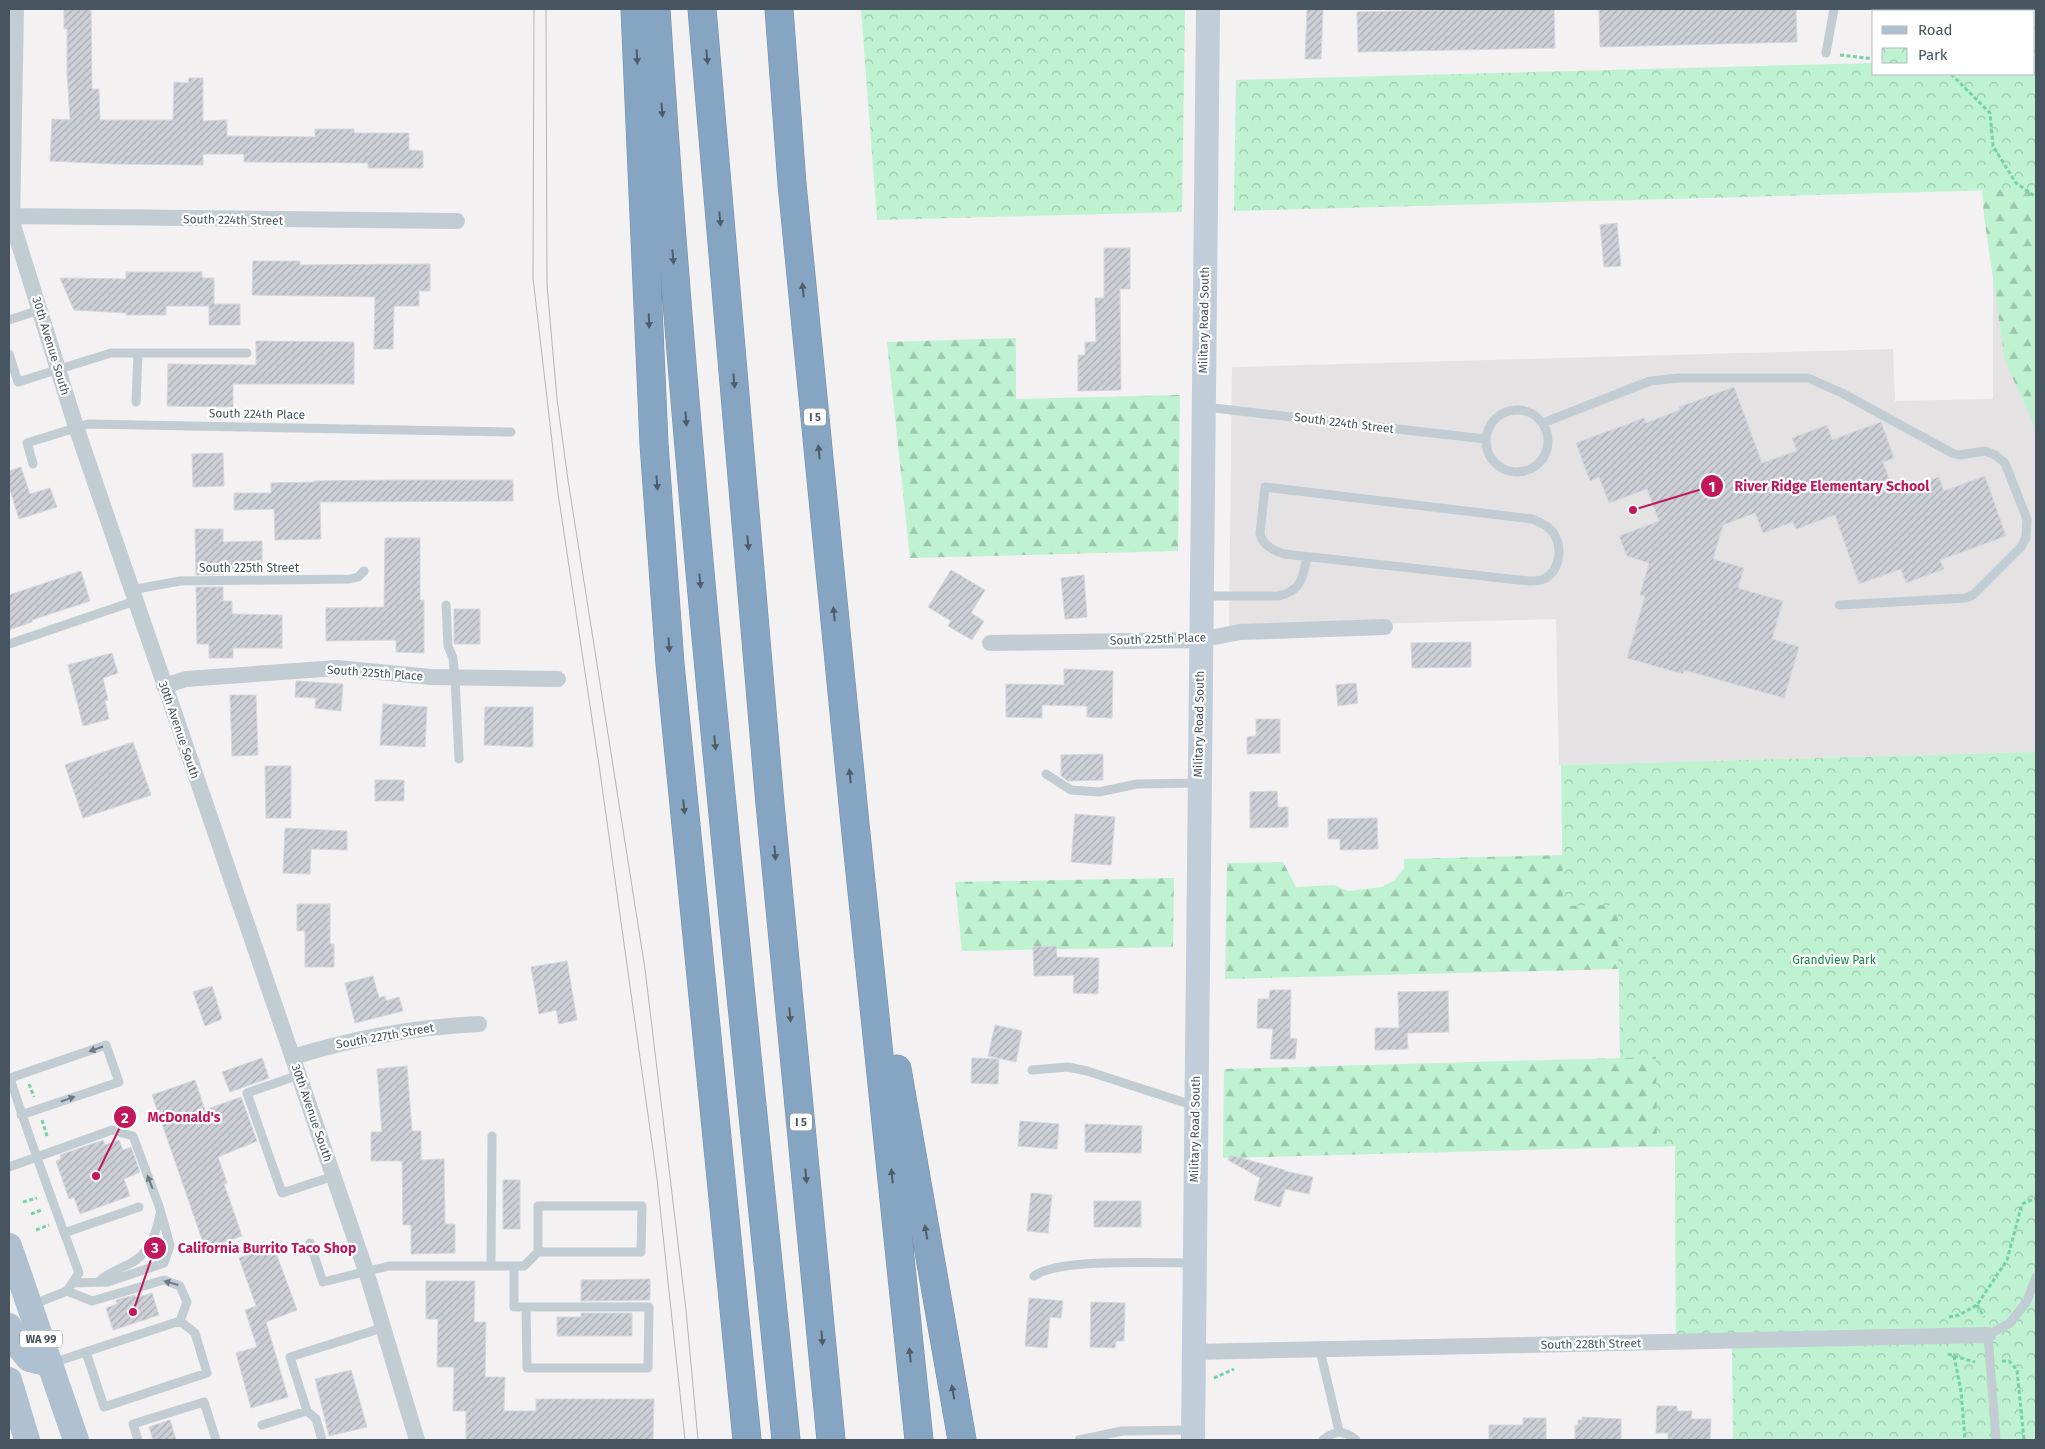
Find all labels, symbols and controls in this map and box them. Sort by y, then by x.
legend [1872,10,2035,75]
text: Road [1918,21,1953,39]
text: Park [1918,46,1948,64]
one-way arrow [634,50,642,66]
one-way arrow [703,50,711,66]
one-way arrow [659,102,667,118]
street label: South 224th Street [183,212,284,228]
one-way arrow [717,212,725,228]
one-way arrow [669,250,677,266]
street label: Military Road South [1196,266,1212,374]
one-way arrow [798,282,806,298]
street label: 30th Avenue South [29,295,73,397]
one-way arrow [645,313,653,329]
one-way arrow [730,373,738,389]
street label: South 224th Place [209,406,305,422]
road number: I 5 [804,408,826,426]
street label: South 224th Street [1293,410,1395,436]
one-way arrow [683,412,691,428]
one-way arrow [814,444,822,460]
callout: River Ridge Elementary School [1700,472,1940,501]
one-way arrow [654,475,662,491]
text: 1 [1709,478,1715,496]
text: River Ridge Elementary School [1735,478,1930,495]
one-way arrow [744,535,752,551]
street label: South 225th Street [199,561,300,575]
one-way arrow [696,573,704,589]
one-way arrow [830,606,838,622]
street label: South 225th Place [1110,630,1206,648]
one-way arrow [665,637,673,653]
street label: South 225th Place [326,663,424,683]
street label: Military Road South [1191,670,1207,778]
street label: 30th Avenue South [156,679,202,781]
one-way arrow [711,735,719,751]
one-way arrow [846,767,854,783]
one-way arrow [680,799,688,815]
one-way arrow [771,845,779,861]
park label: Grandview Park [1792,953,1877,967]
one-way arrow [787,1007,795,1023]
street label: South 227th Street [335,1020,436,1052]
one-way arrow [89,1045,104,1053]
street label: 30th Avenue South [289,1062,335,1164]
street label: Military Road South [1187,1075,1203,1183]
one-way arrow [60,1095,75,1102]
callout: McDonald's [113,1103,231,1132]
text: 2 [121,1109,129,1127]
text: McDonald's [147,1109,221,1126]
road number: I 5 [790,1114,812,1130]
one-way arrow [888,1168,896,1184]
one-way arrow [802,1169,810,1185]
one-way arrow [146,1174,154,1189]
one-way arrow [921,1224,929,1240]
callout: California Burrito Taco Shop [142,1233,366,1262]
text: 3 [150,1239,159,1257]
text: California Burrito Taco Shop [178,1240,356,1257]
one-way arrow [163,1279,178,1287]
road number: WA 99 [20,1330,62,1348]
one-way arrow [818,1330,826,1346]
street label: South 228th Street [1541,1336,1642,1352]
one-way arrow [906,1347,914,1363]
one-way arrow [949,1384,957,1400]

